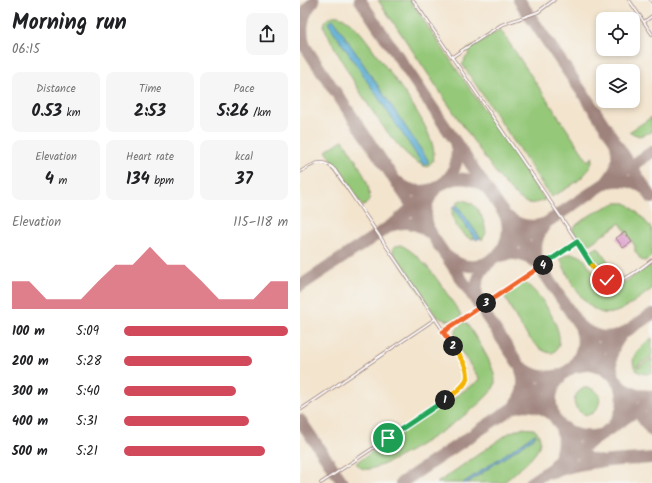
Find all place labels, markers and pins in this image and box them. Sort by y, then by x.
pin: 4 [533,255,553,275]
pin [590,263,624,297]
pin: 3 [476,293,496,313]
pin: 2 [443,336,463,356]
pin: 1 [435,390,455,410]
pin [371,421,405,455]

